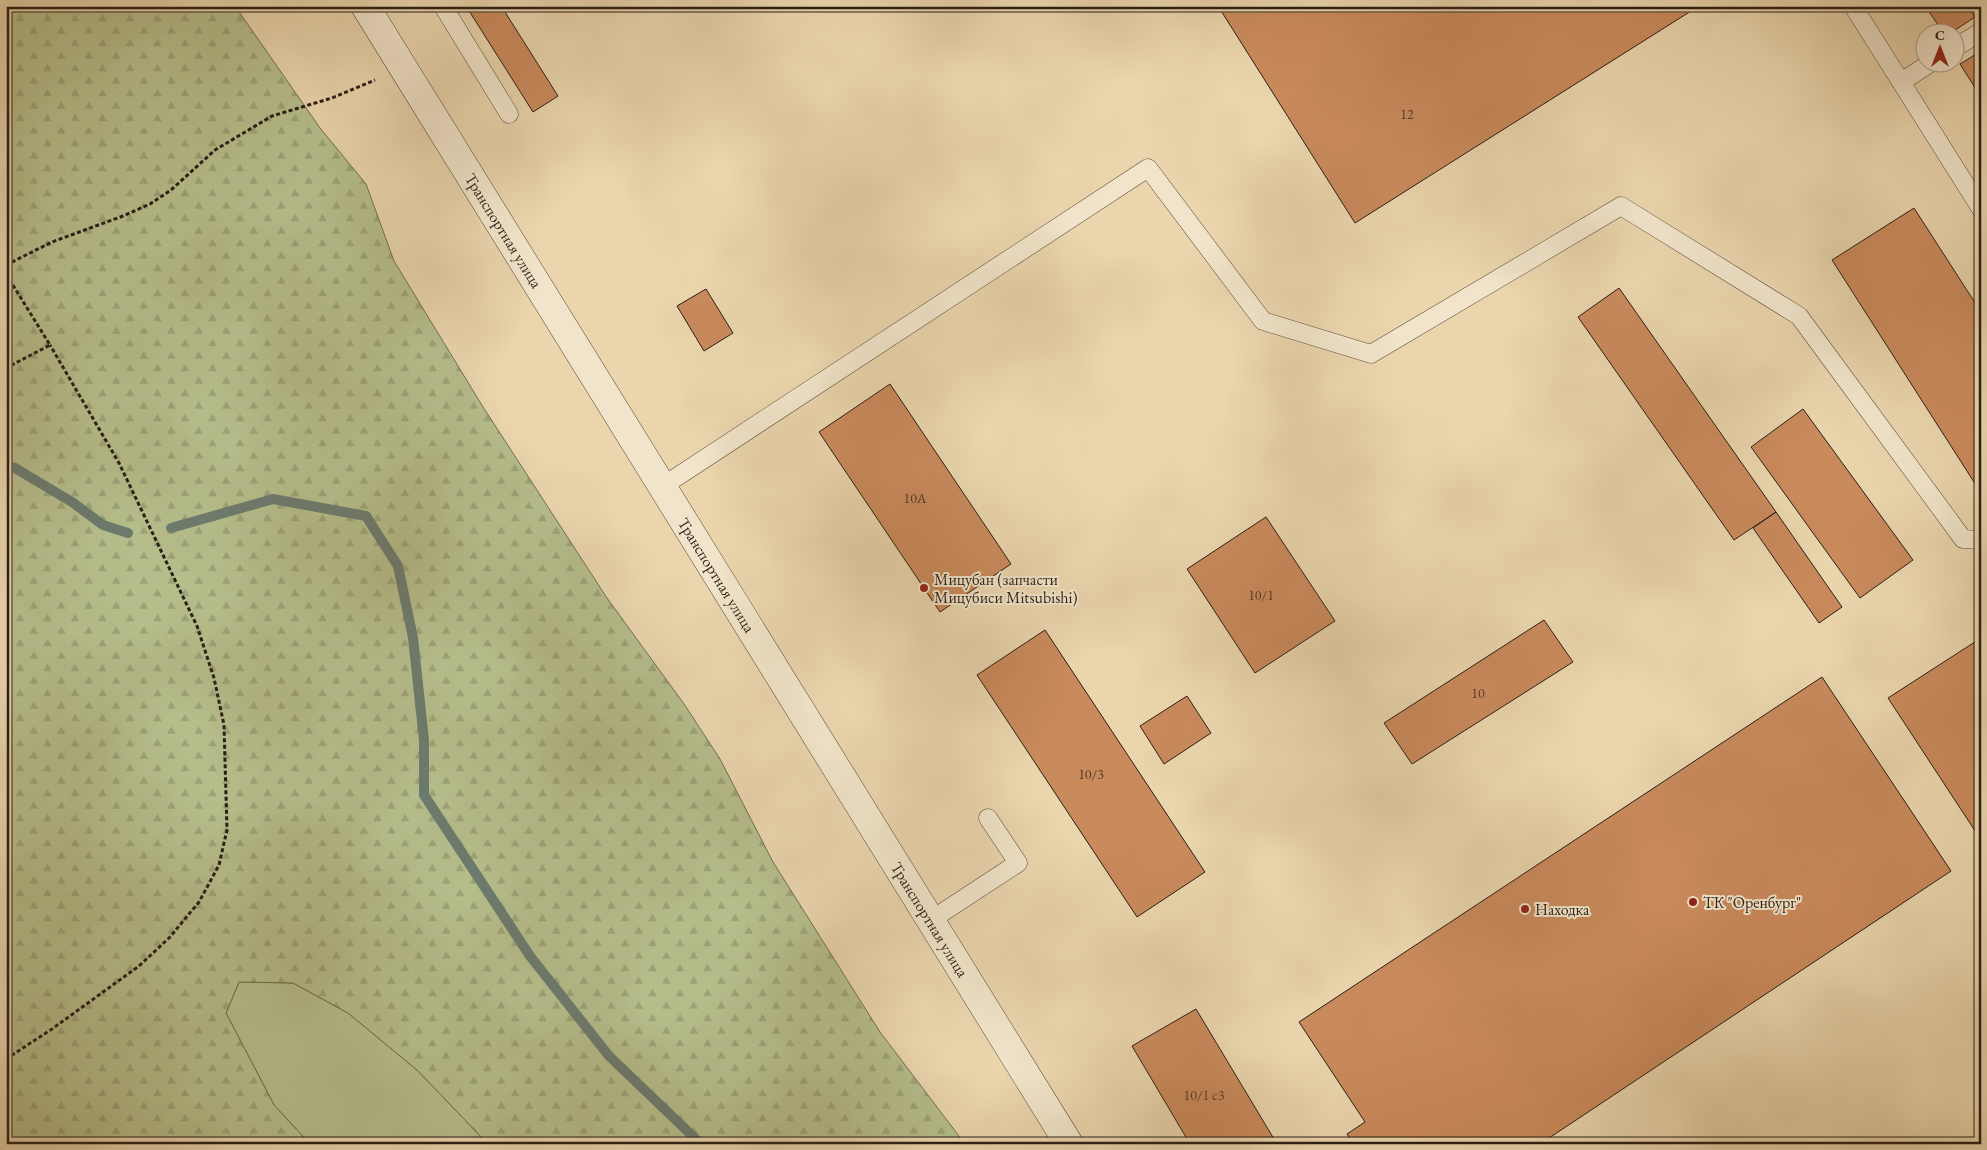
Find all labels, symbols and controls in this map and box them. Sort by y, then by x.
north arrow [1914,22,1964,72]
text: С [1935,26,1945,44]
house number: 12 [1400,105,1414,123]
street label: Транспортная улица [460,169,547,293]
house number: 10А [903,489,927,507]
street label: Транспортная улица [673,514,760,637]
place label: Мицубан (запчасти Мицубиси Mitsubishi) [934,569,1078,608]
marker: Мицубан (запчасти Мицубиси Mitsubishi) [918,582,930,594]
house number: 10/1 [1248,586,1274,604]
house number: 10 [1471,684,1485,702]
house number: 10/3 [1078,765,1104,783]
street label: Транспортная улица [886,858,973,982]
place label: ТК "Оренбург" [1703,892,1801,913]
marker: ТК "Оренбург" [1687,896,1699,908]
place label: Находка [1535,899,1590,920]
marker: Находка [1519,903,1531,915]
house number: 10/1 с3 [1184,1086,1225,1104]

